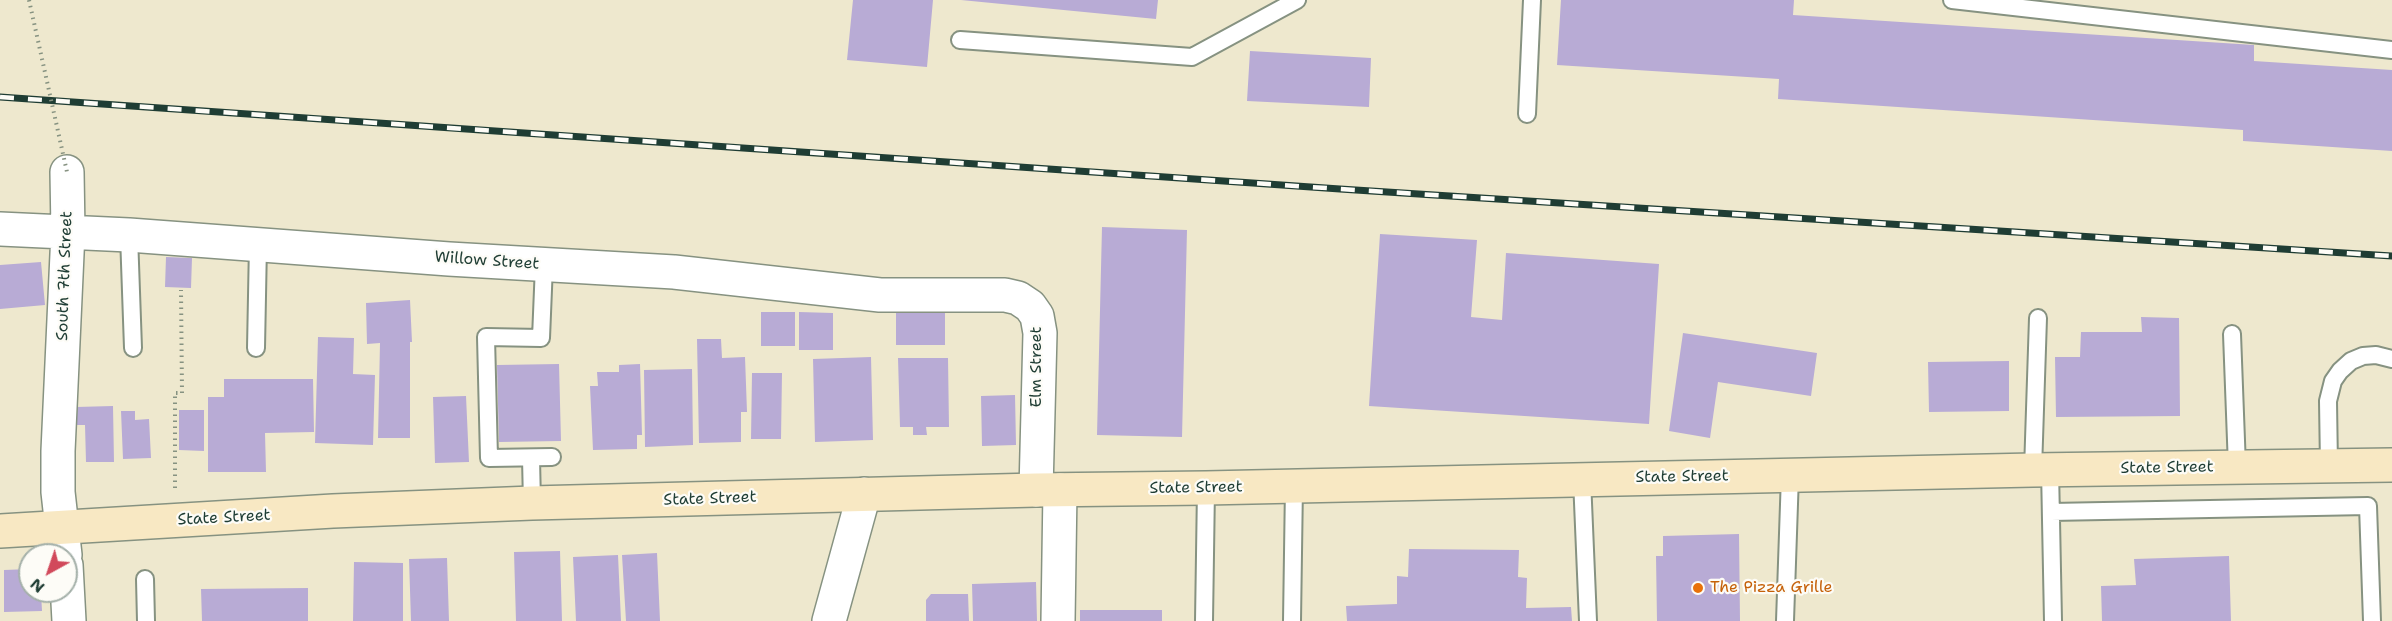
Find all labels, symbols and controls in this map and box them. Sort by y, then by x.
street label: South 7th Street [53,211,77,341]
street label: Willow Street [434,248,540,274]
street label: Elm Street [1027,327,1047,407]
street label: State Street [2120,458,2214,478]
street label: State Street [1635,467,1729,487]
street label: State Street [1149,478,1243,498]
street label: State Street [663,488,757,510]
street label: State Street [177,506,271,530]
north arrow [18,543,78,603]
text: N [26,574,49,598]
place label: The Pizza Grille [1710,578,1833,598]
marker: The Pizza Grille [1691,581,1705,595]

